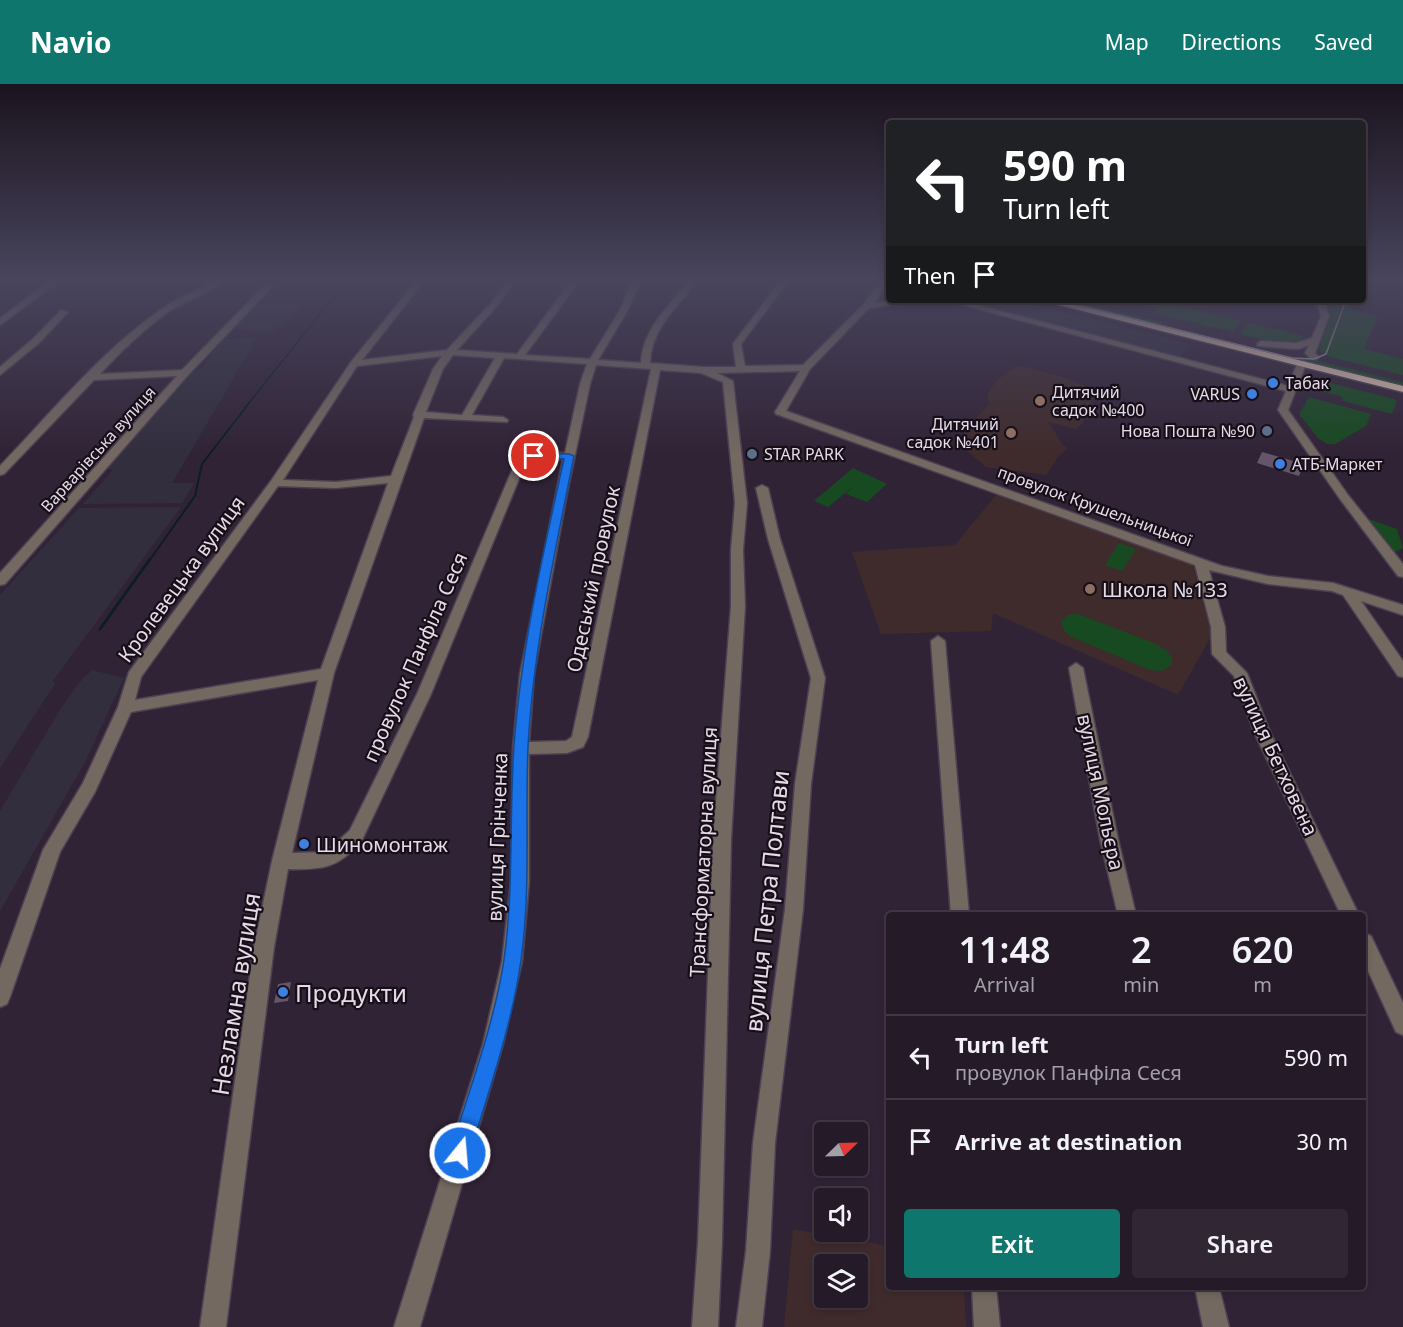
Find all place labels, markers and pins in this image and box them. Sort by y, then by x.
place label: Табак [1285,372,1330,394]
marker: Табак [1266,376,1280,390]
place label: Дитячий садок №400 [1052,381,1144,421]
place label: VARUS [1190,383,1240,405]
marker: VARUS [1245,387,1259,401]
marker: Дитячий садок №400 [1033,394,1047,408]
place label: Дитячий садок №401 [907,413,999,453]
place label: Нова Пошта №90 [1121,420,1255,442]
marker: Нова Пошта №90 [1260,424,1274,438]
marker: Дитячий садок №401 [1004,426,1018,440]
pin [508,430,559,481]
place label: STAR PARK [764,443,844,465]
marker: STAR PARK [745,447,759,461]
place label: АТБ-Маркет [1292,453,1383,475]
marker: АТБ-Маркет [1273,457,1287,471]
place label: Школа №133 [1102,576,1228,603]
marker: Школа №133 [1083,582,1097,596]
place label: Шиномонтаж [316,831,449,858]
marker: Шиномонтаж [297,837,311,851]
place label: Продукти [295,976,407,1009]
marker: Продукти [276,985,290,999]

